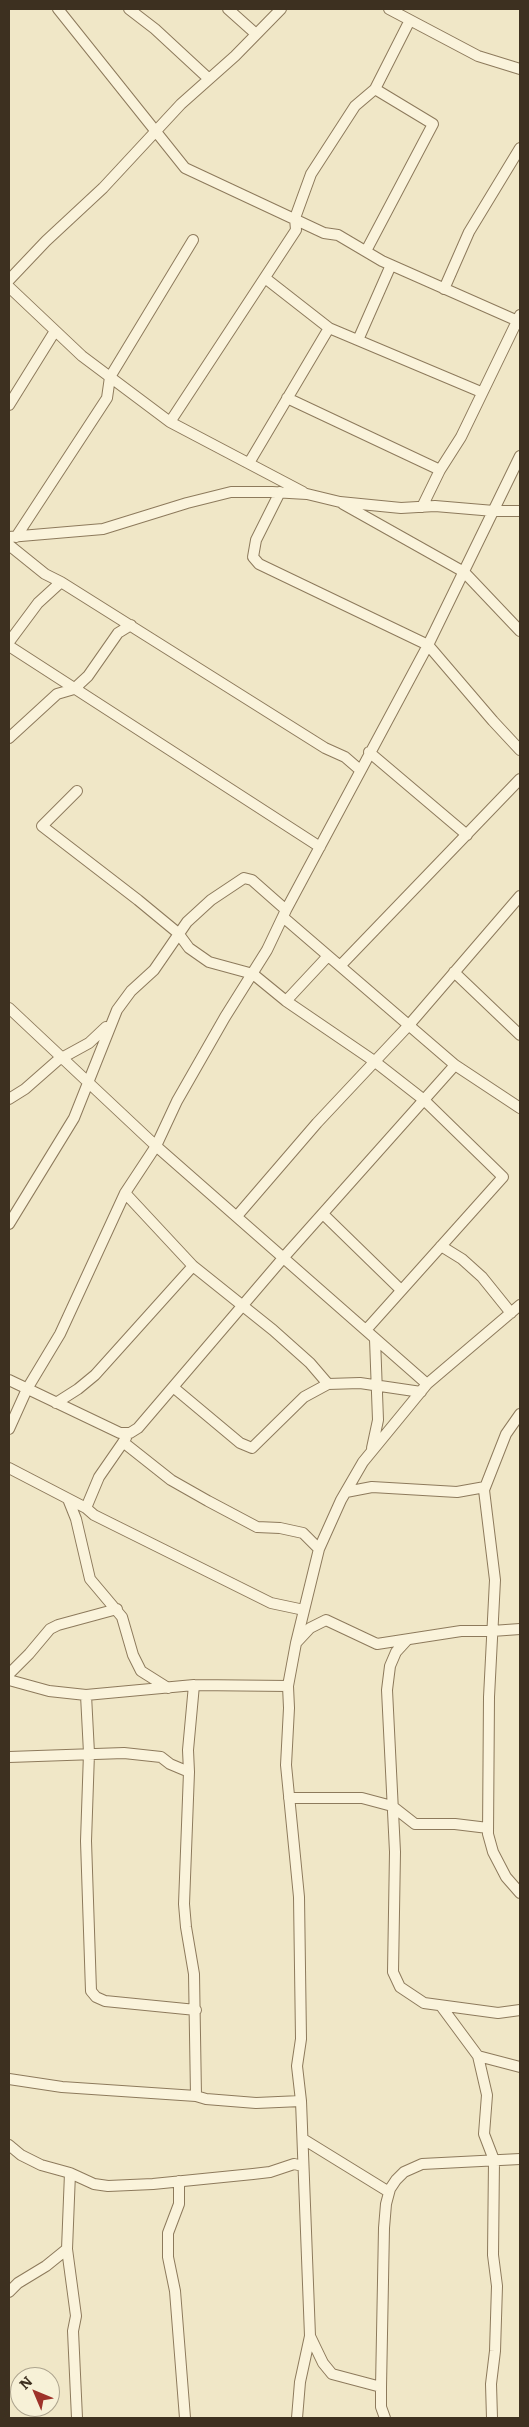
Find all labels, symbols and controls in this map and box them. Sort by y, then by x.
north arrow [10,2367,60,2417]
text: N [14,2371,36,2393]

